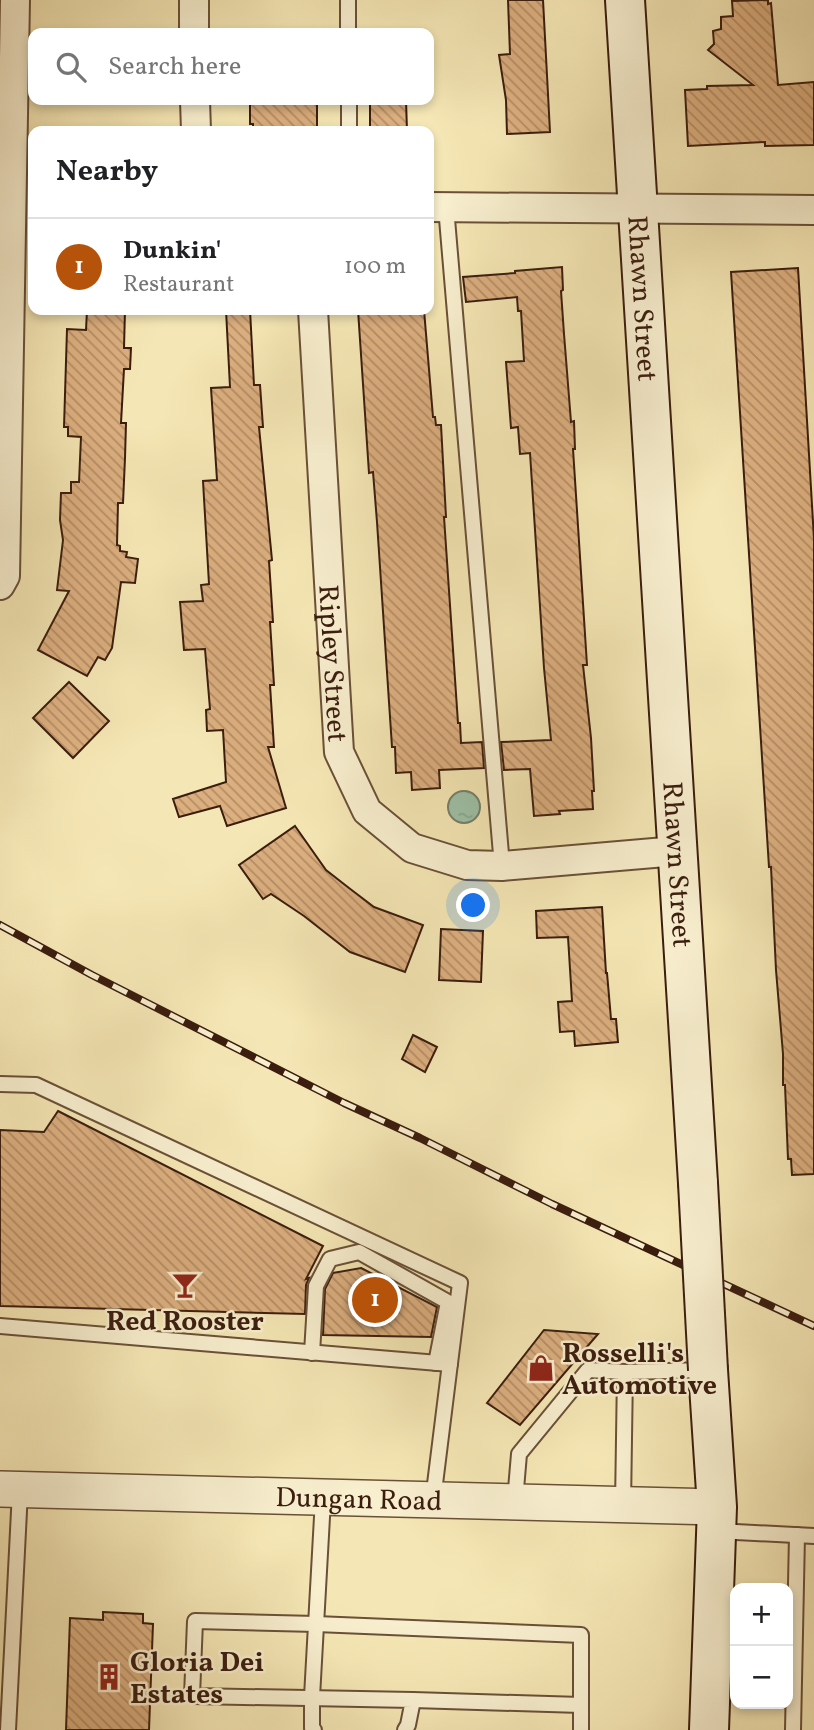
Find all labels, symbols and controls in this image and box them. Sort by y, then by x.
search box [28,28,434,105]
icon: search [52,48,90,86]
text: Search here [108,49,241,85]
text: Nearby [56,151,158,193]
street label: Rhawn Street [616,214,666,383]
text: Dunkin' [123,233,221,269]
text: 1 [74,251,84,283]
text: 100 m [344,251,406,283]
text: Restaurant [123,269,234,301]
street label: Ripley Street [307,583,355,744]
street label: Rhawn Street [651,780,700,949]
your location [456,888,490,922]
bar icon: Red Rooster [170,1270,200,1300]
pin: 1 [352,1274,398,1326]
place label: Red Rooster [106,1303,264,1342]
place label: Rosselli's Automotive [562,1335,717,1406]
shop icon: Rosselli's Automotive [526,1353,556,1383]
street label: Dungan Road [275,1479,443,1522]
map controls [730,1583,793,1709]
button: + [730,1583,793,1646]
place label: Gloria Dei Estates [130,1644,264,1715]
button: − [730,1646,793,1709]
building icon: Gloria Dei Estates [94,1662,124,1692]

